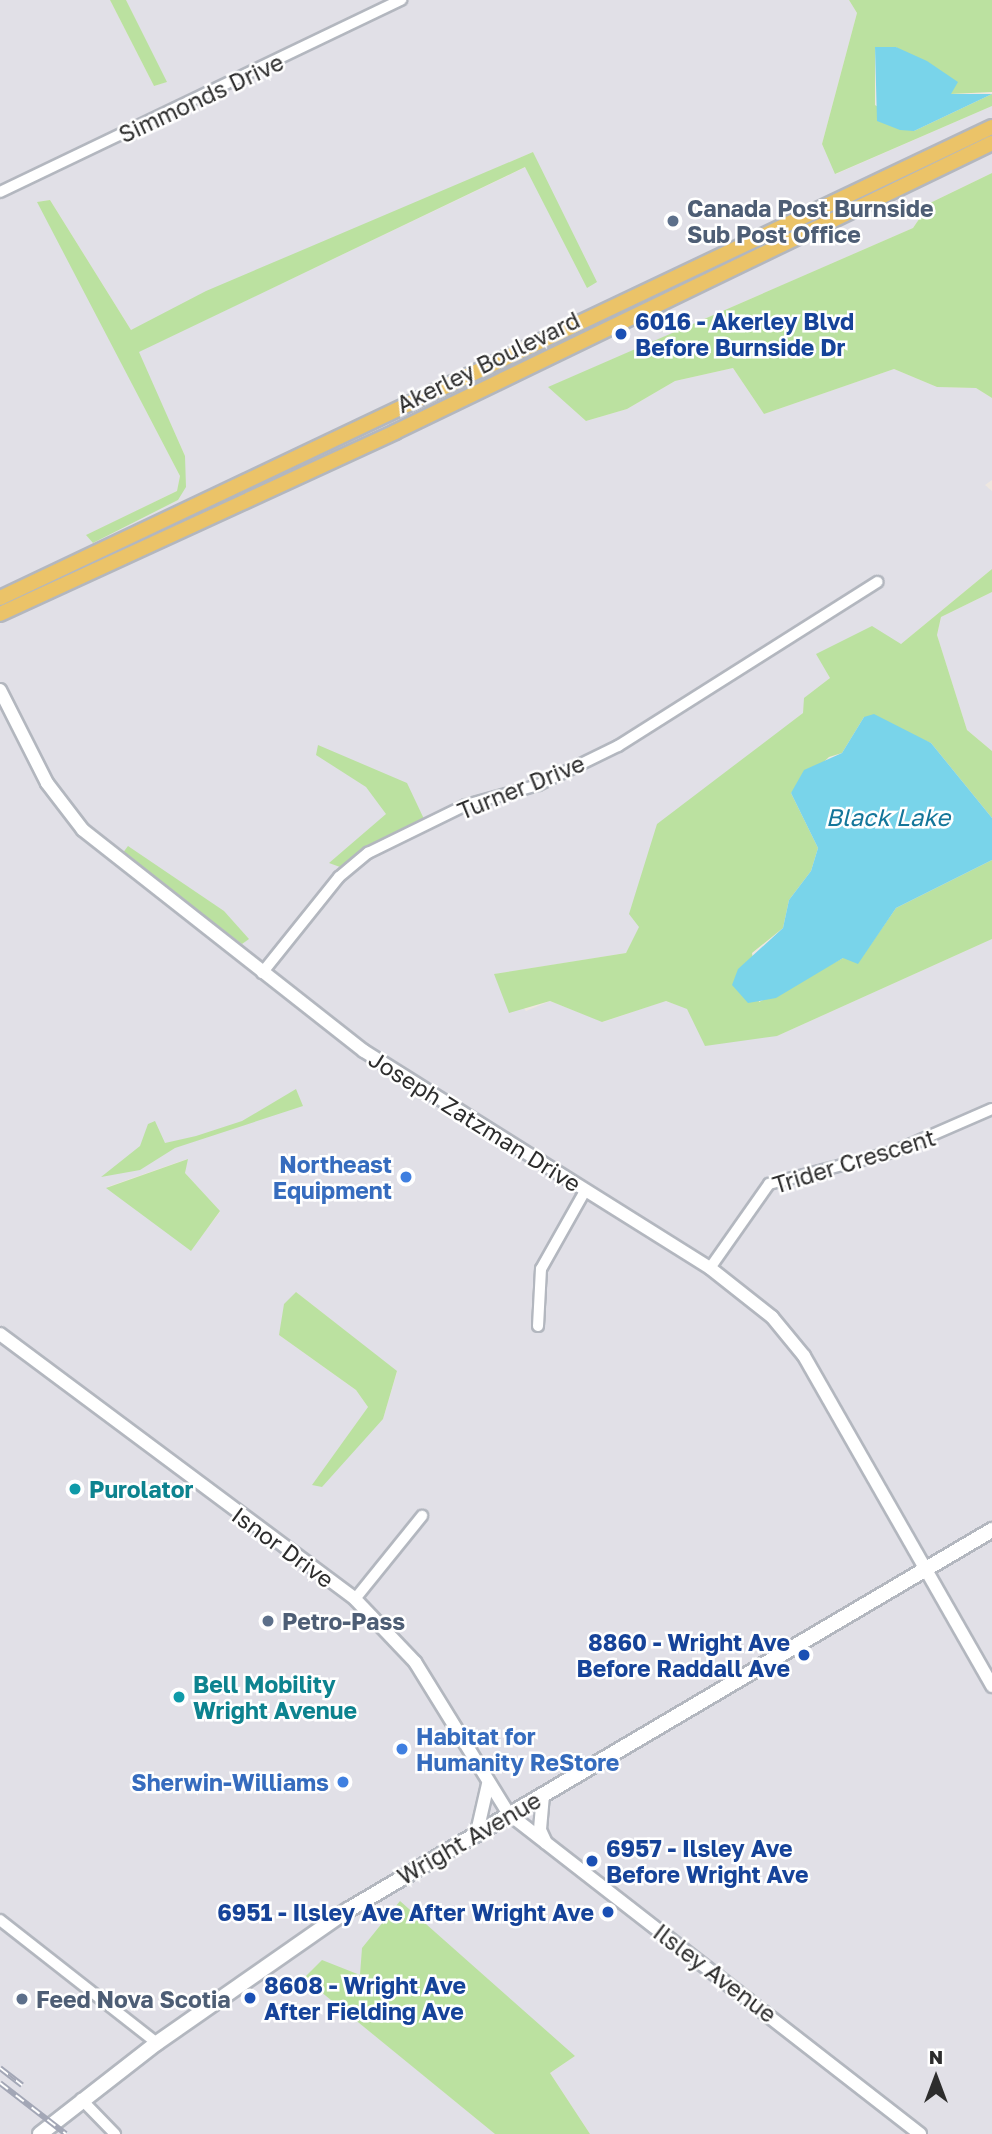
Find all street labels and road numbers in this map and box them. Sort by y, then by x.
street label: Simmonds Drive [114,48,288,148]
street label: Akerley Boulevard [392,306,584,418]
street label: Turner Drive [454,749,588,825]
street label: Joseph Zatzman Drive [364,1045,586,1197]
street label: Trider Crescent [769,1123,939,1199]
street label: Isnor Drive [227,1501,339,1593]
street label: Wright Avenue [392,1786,546,1890]
street label: Ilsley Avenue [648,1918,782,2028]

